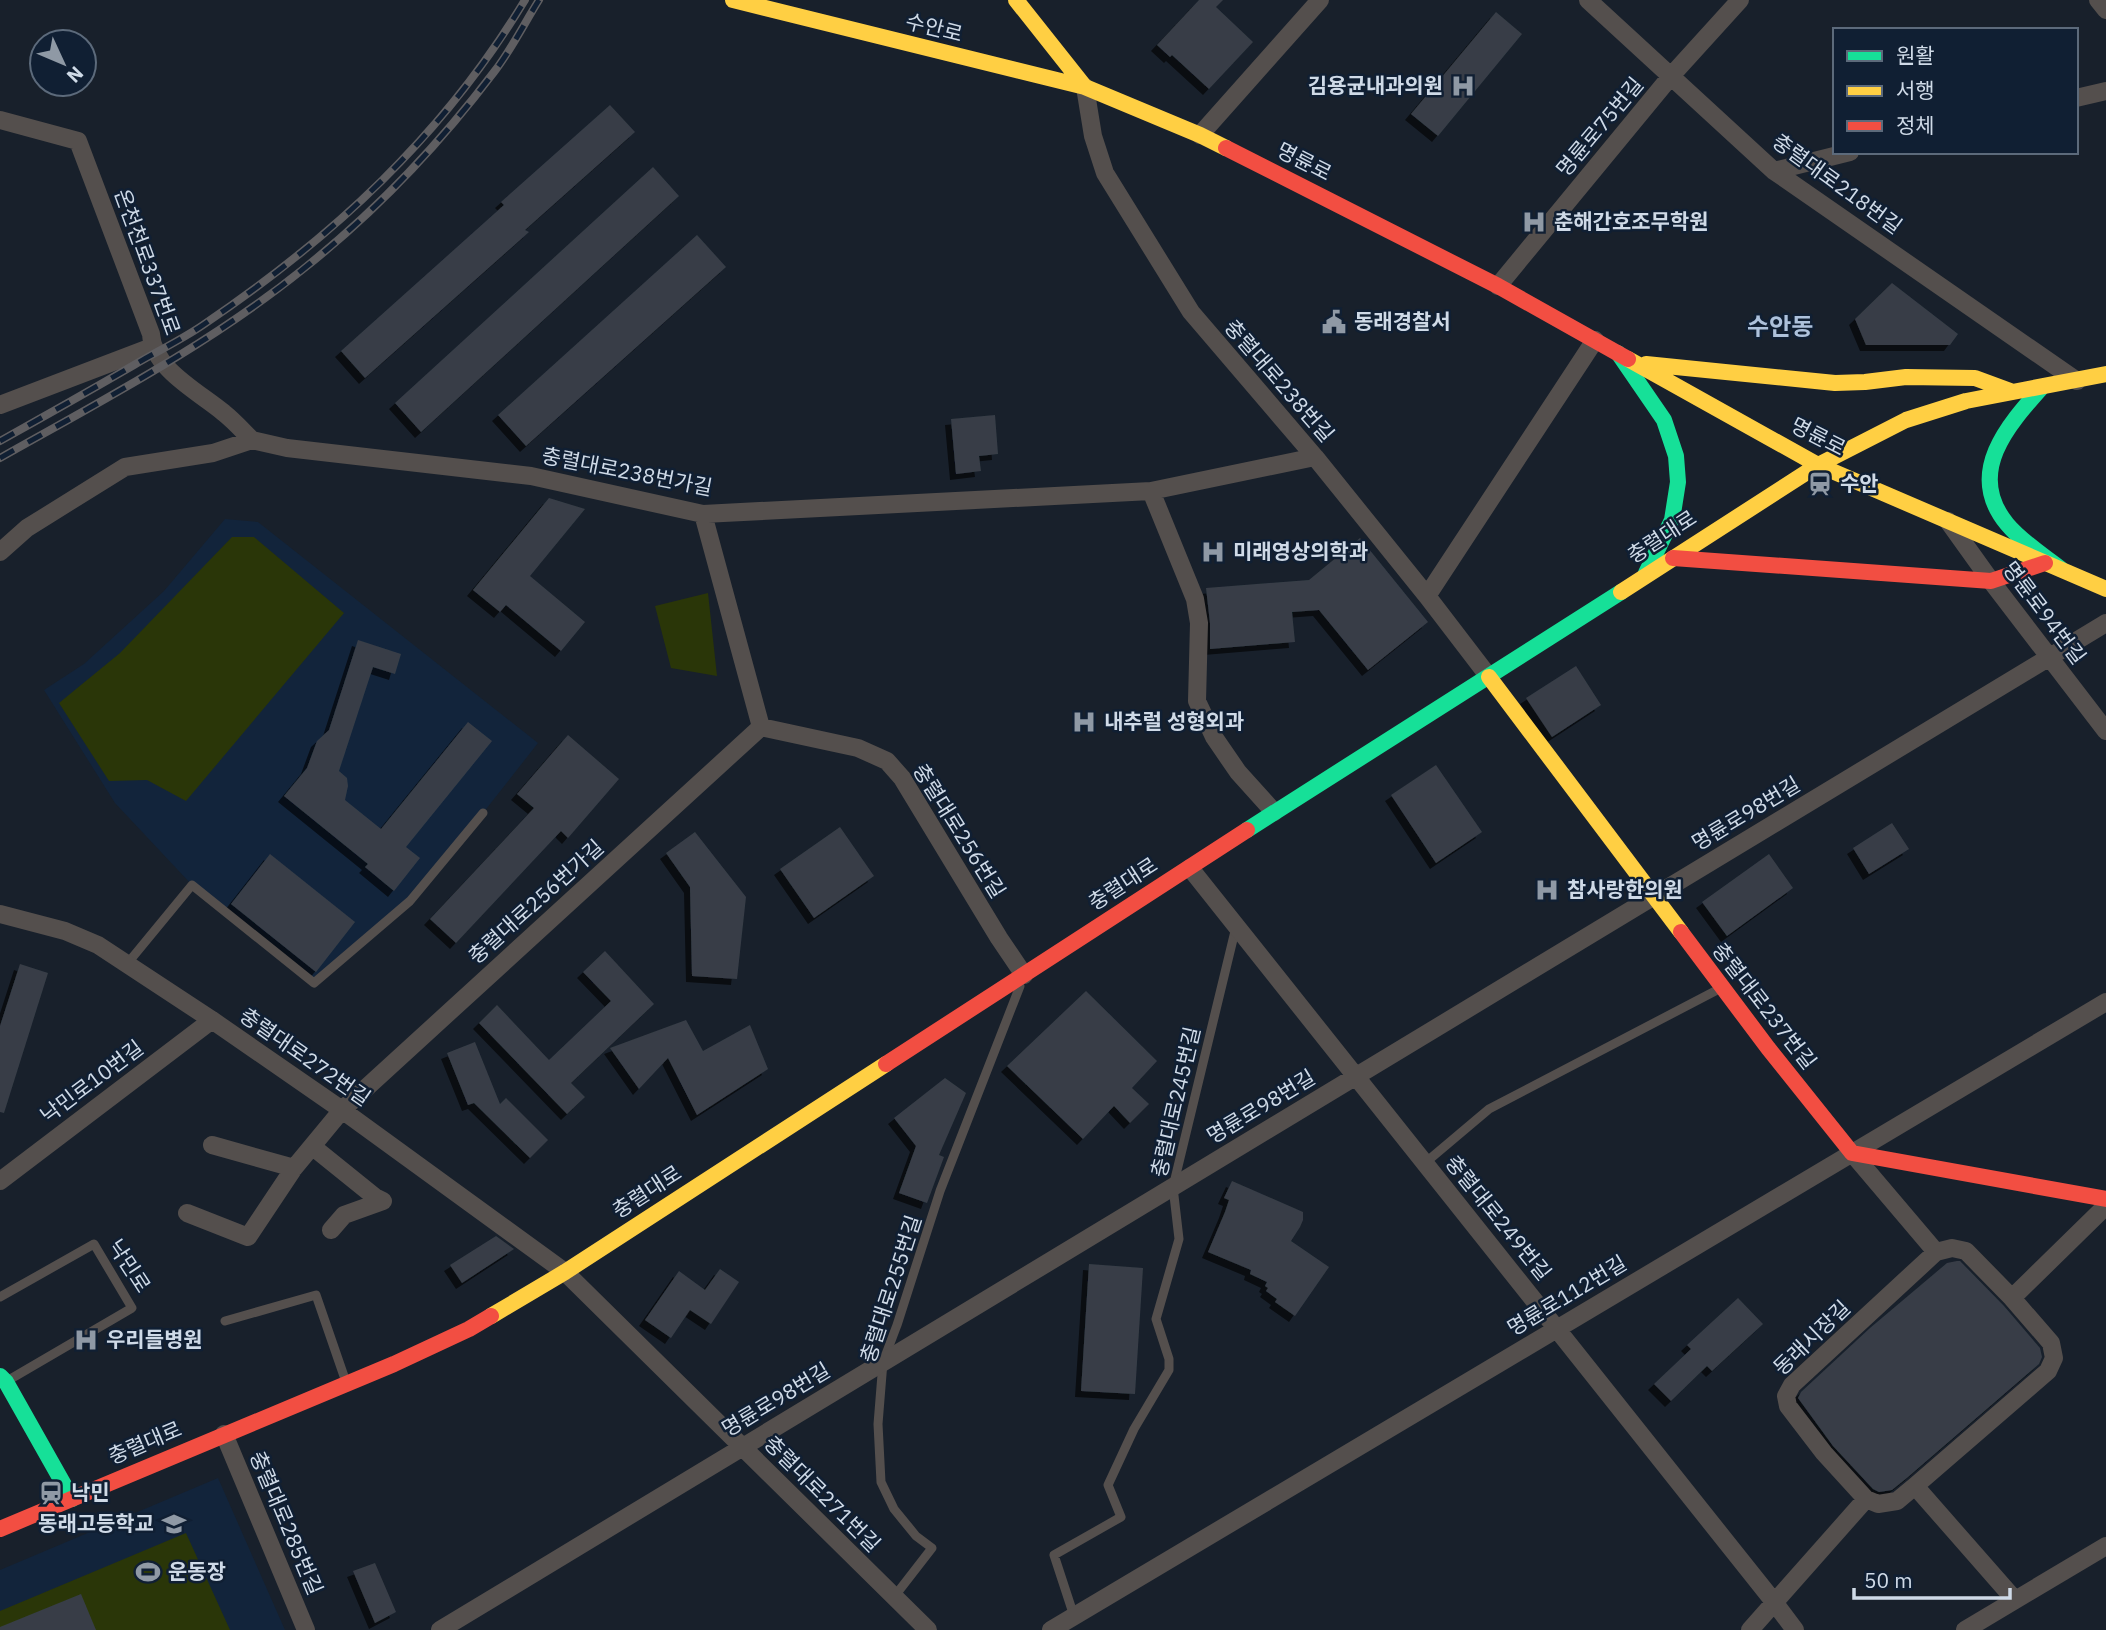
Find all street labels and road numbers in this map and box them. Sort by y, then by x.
street label: 수안로 [903,6,966,48]
street label: 명륜로75번길 [1549,71,1649,182]
street label: 충렬대로218번길 [1767,127,1908,240]
street label: 명륜로 [1272,135,1337,187]
street label: 온천천로337번로 [108,185,187,339]
street label: 충렬대로238번길 [1219,313,1341,448]
street label: 명륜로 [1786,410,1851,462]
street label: 충렬대로238번가길 [540,441,715,501]
street label: 충렬대로 [1621,503,1701,569]
street label: 명륜로94번길 [1997,555,2093,669]
street label: 충렬대로256번길 [907,758,1012,903]
street label: 명륜로98번길 [1686,770,1805,857]
street label: 충렬대로256번가길 [462,833,609,970]
street label: 충렬대로 [1082,850,1162,916]
street label: 충렬대로237번길 [1706,936,1823,1075]
street label: 충렬대로272번길 [235,1001,377,1112]
street label: 충렬대로245번길 [1144,1024,1206,1180]
street label: 낙민로10번길 [34,1033,148,1129]
street label: 명륜로98번길 [1201,1063,1320,1150]
street label: 충렬대로249번길 [1440,1149,1558,1286]
street label: 충렬대로 [606,1158,686,1224]
street label: 충렬대로255번길 [853,1211,927,1366]
street label: 낙민로 [102,1234,157,1297]
street label: 명륜로112번길 [1502,1249,1631,1342]
street label: 동래시장길 [1767,1294,1856,1381]
street label: 명륜로98번길 [716,1356,835,1443]
street label: 충렬대로 [104,1414,186,1470]
street label: 충렬대로271번길 [758,1429,887,1558]
street label: 충렬대로285번길 [244,1446,330,1599]

